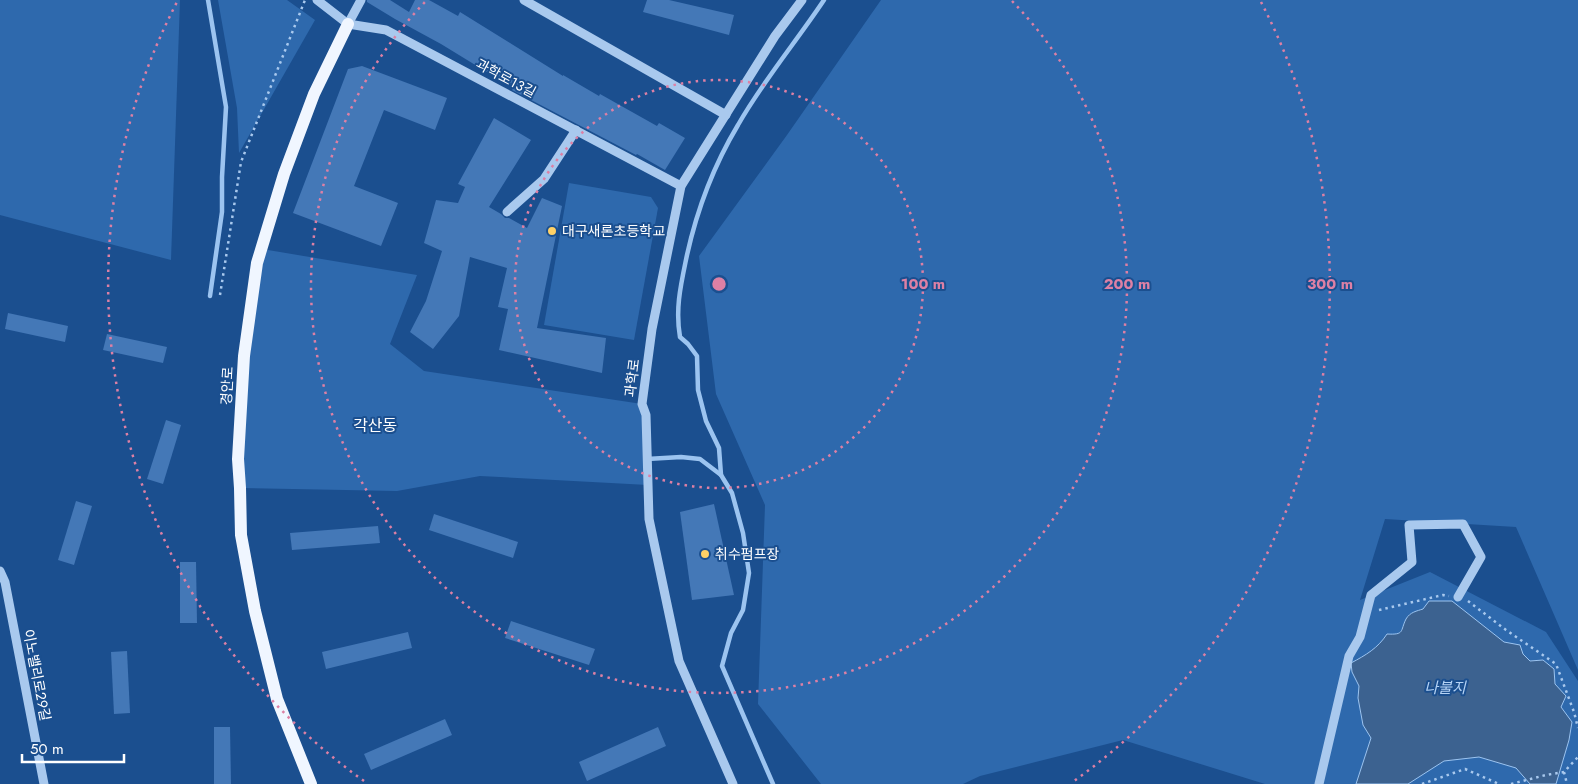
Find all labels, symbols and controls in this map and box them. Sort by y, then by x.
street label: 과학로13길 [472,54,540,102]
place label: 대구새론초등학교 [562,221,665,241]
marker: 대구새론초등학교 [546,225,558,237]
text: 100 m [901,273,945,295]
text: 200 m [1104,273,1150,295]
text: 300 m [1307,273,1353,295]
centre of rings [710,275,728,293]
street label: 과학로 [620,357,644,398]
street label: 경안로 [216,366,238,406]
district label: 각산동 [353,414,397,437]
place label: 취수펌프장 [715,544,780,564]
marker: 취수펌프장 [699,548,711,560]
street label: 이노밸리로29길 [18,627,56,723]
water label: 나불지 [1424,677,1467,699]
scale bar [22,732,125,764]
text: 50 m [30,738,64,760]

